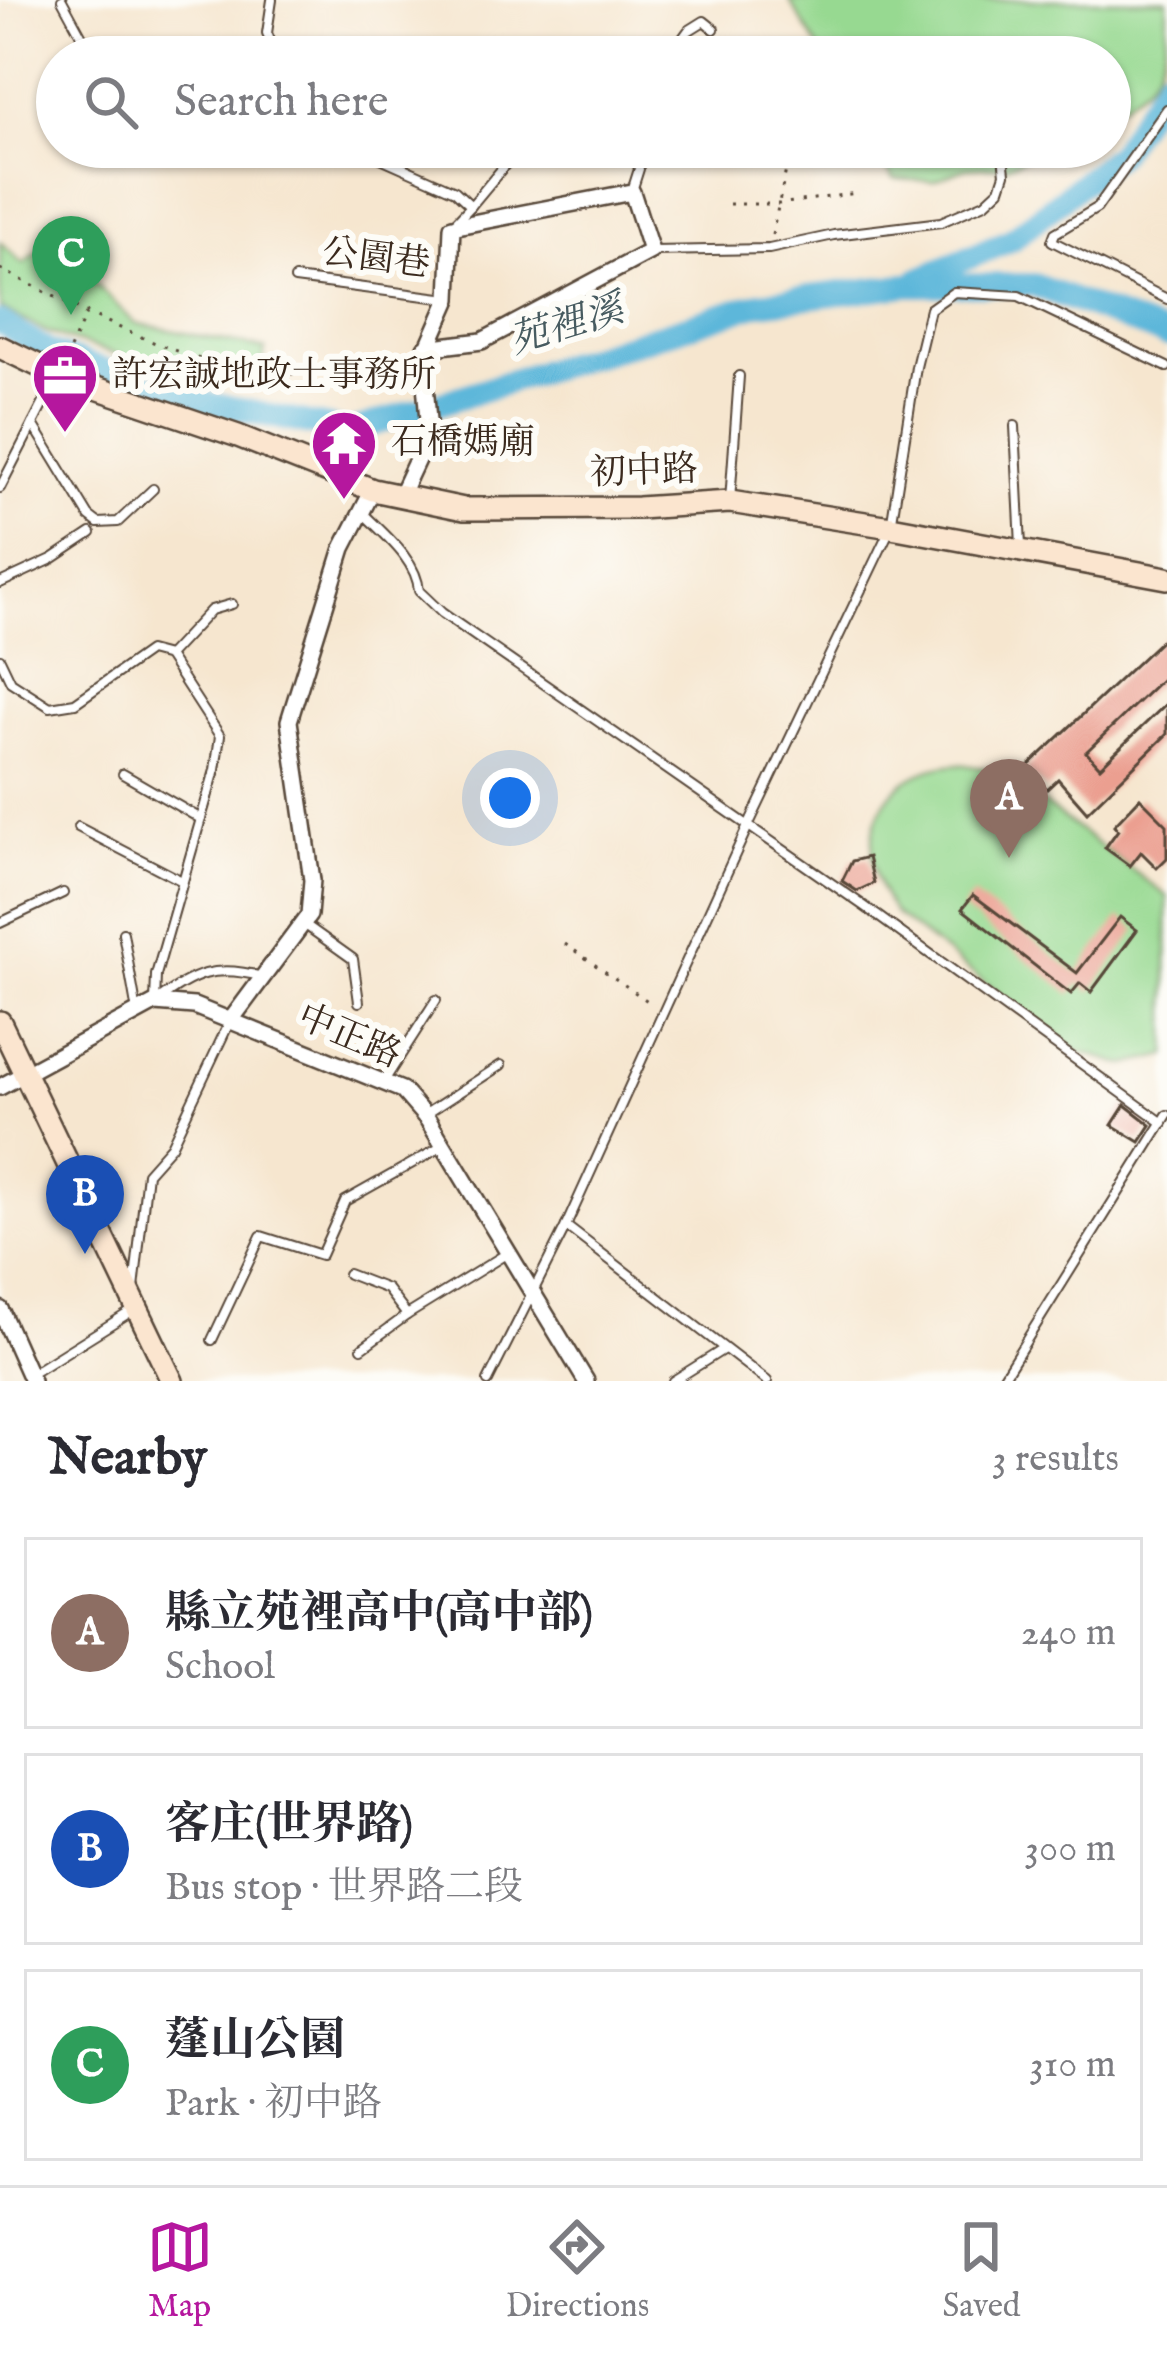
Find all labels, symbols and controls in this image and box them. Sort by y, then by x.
search box [36,36,1131,168]
icon: search [78,69,144,135]
text: Search here [174,74,388,131]
pin: C [32,216,110,315]
street label: 公園巷 [320,230,432,288]
water label: 苑裡溪 [504,284,634,367]
office icon: 許宏誠地政士事務所 [30,341,100,435]
place label: 許宏誠地政士事務所 [112,353,436,399]
temple icon: 石橋媽廟 [309,408,379,502]
place label: 石橋媽廟 [391,420,535,466]
street label: 初中路 [589,447,699,497]
pin: A [970,759,1048,858]
your location [480,768,540,828]
street label: 中正路 [290,995,408,1079]
pin: B [46,1155,124,1254]
text: Nearby [48,1427,207,1492]
text: 3 results [992,1435,1119,1484]
text: 縣立苑裡高中(高中部) [165,1586,593,1643]
text: A [77,1609,103,1658]
text: 240 m [1021,1609,1116,1658]
text: School [165,1643,275,1692]
text: 客庄(世界路) [165,1797,413,1854]
text: B [77,1825,103,1874]
text: 300 m [1024,1825,1116,1874]
text: Bus stop · 世界路二段 [165,1864,523,1913]
text: 蓬山公園 [165,2013,345,2070]
text: C [76,2041,104,2090]
text: 310 m [1029,2041,1116,2090]
text: Park · 初中路 [165,2080,382,2129]
tab: Map [147,2214,213,2328]
tab: Directions [506,2214,649,2328]
tab: Saved [942,2214,1020,2328]

